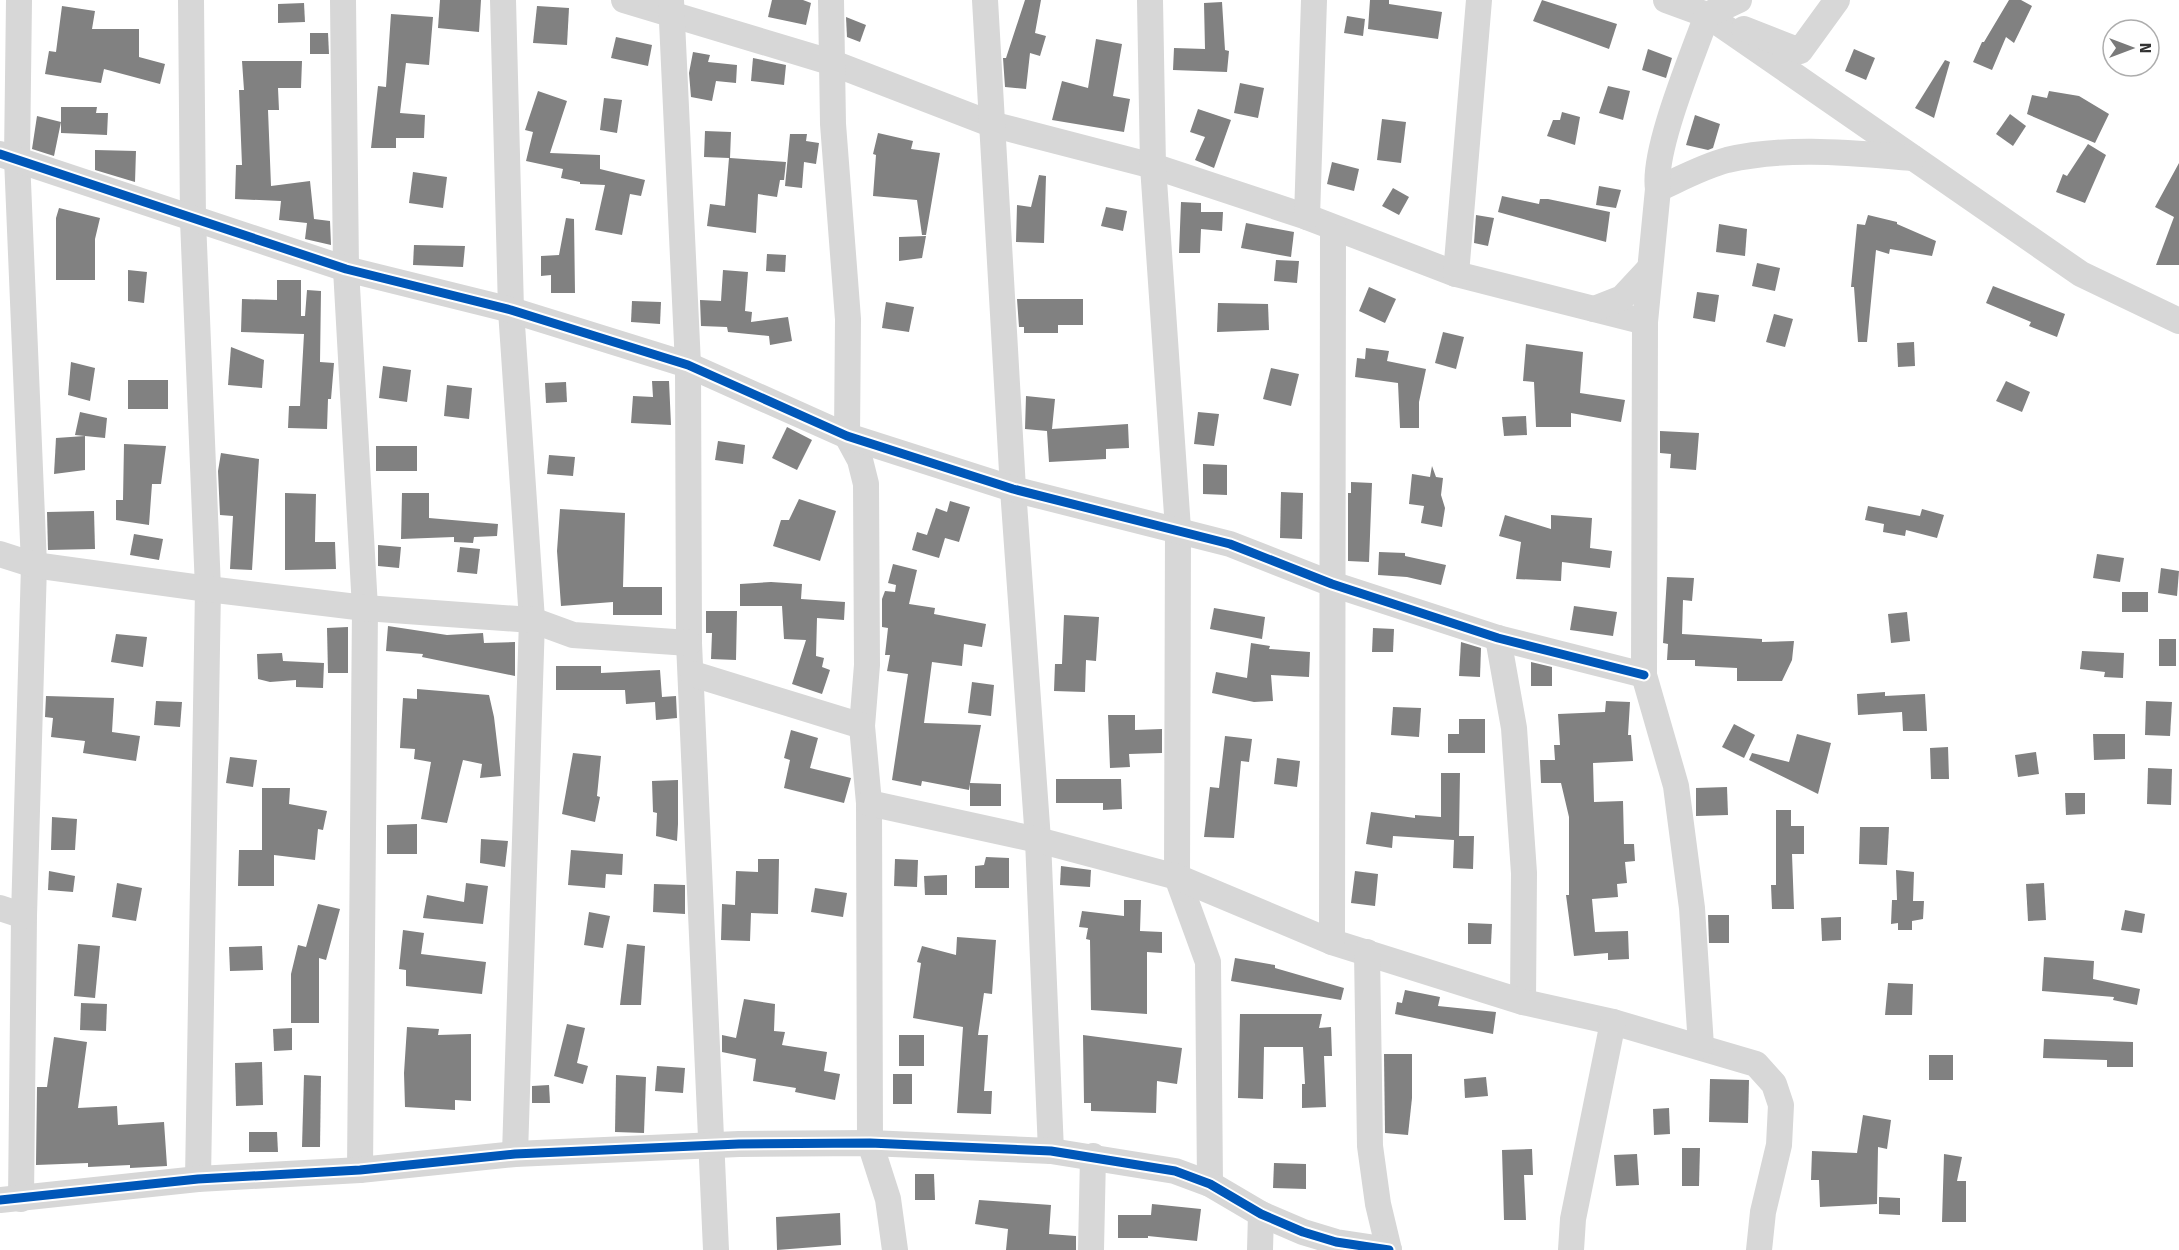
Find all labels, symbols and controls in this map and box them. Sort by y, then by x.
north arrow [2101,18,2161,78]
text: N [2136,43,2155,53]

